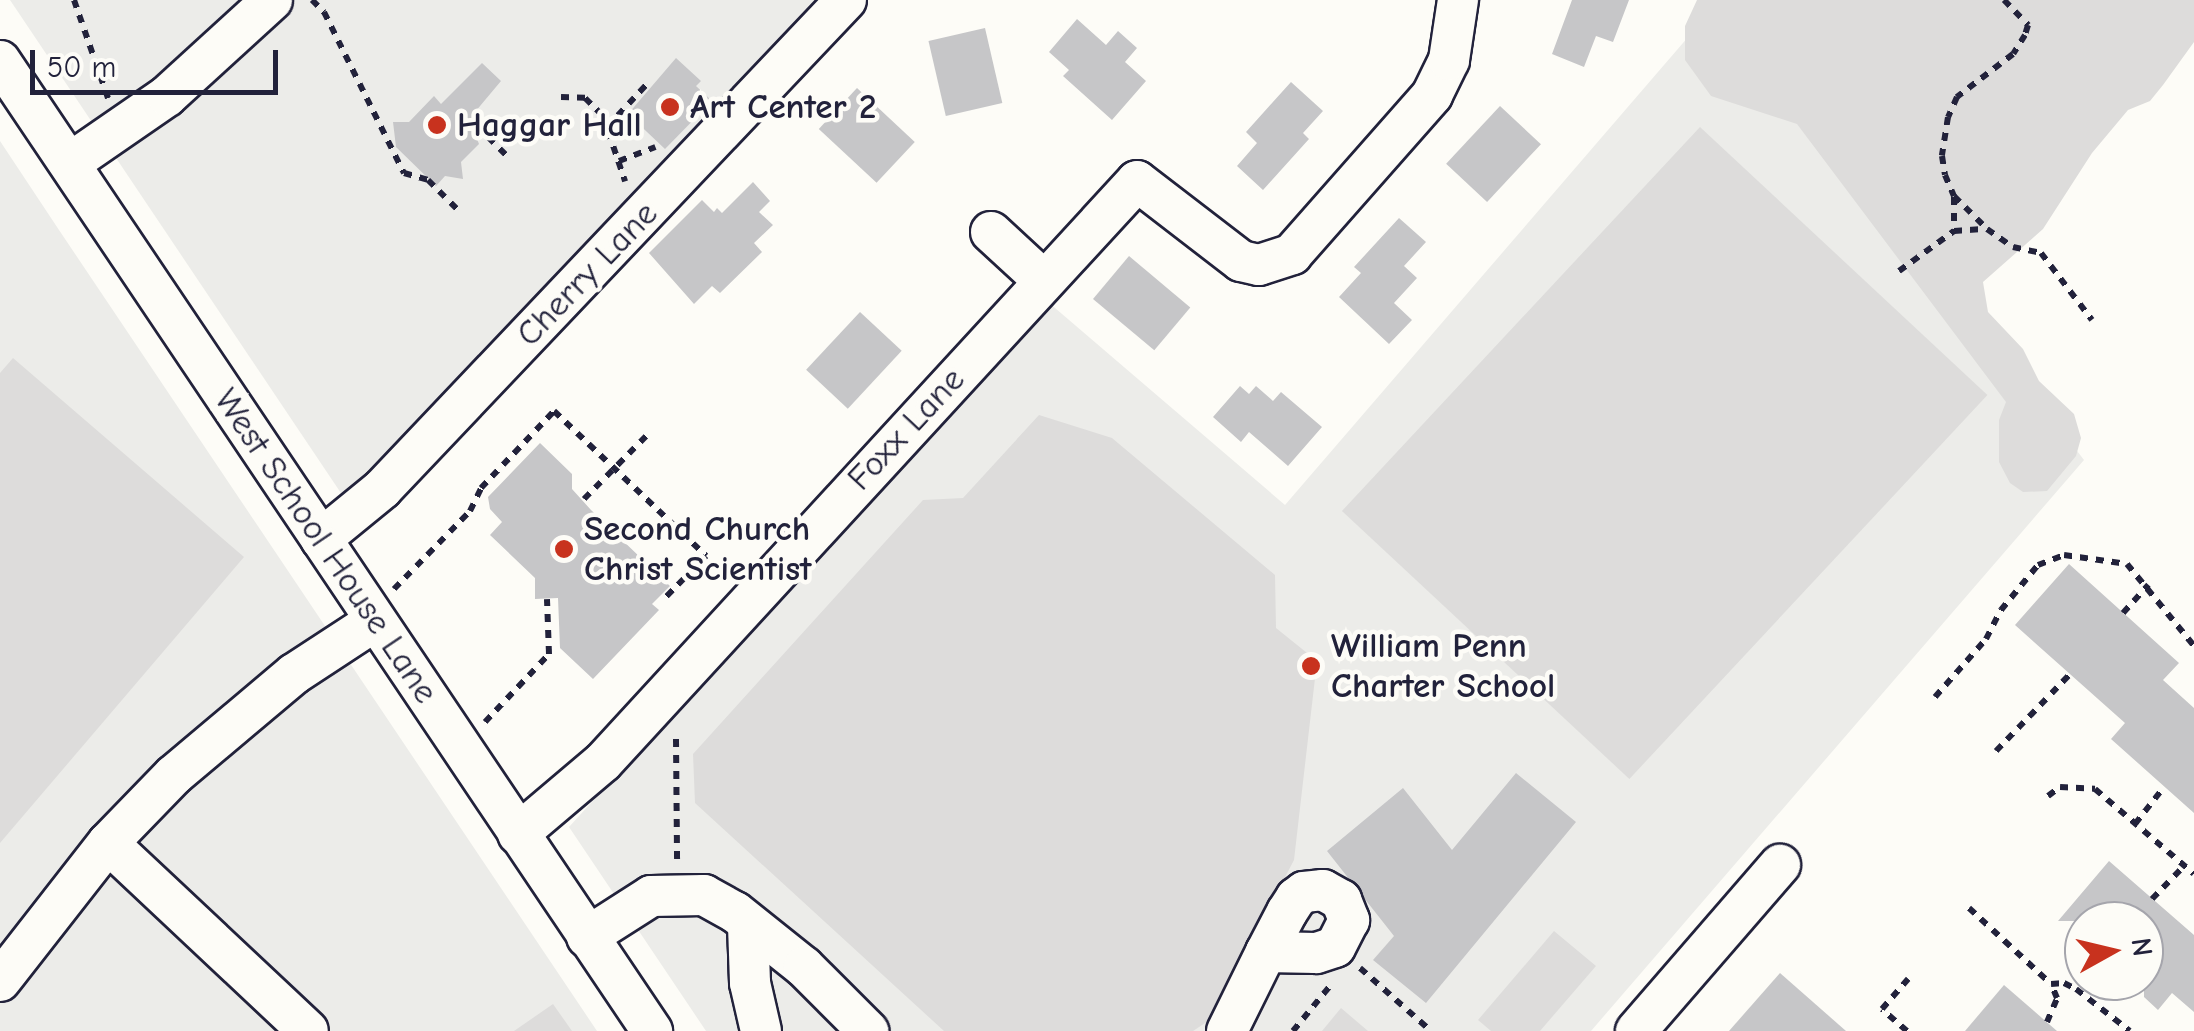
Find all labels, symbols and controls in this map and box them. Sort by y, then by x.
scale bar [35,30,282,92]
text: 50 m [47,50,116,85]
place label: Art Center 2 [690,86,876,128]
marker: Art Center 2 [659,96,681,118]
place label: Haggar Hall [457,104,642,146]
marker: Haggar Hall [426,114,448,136]
street label: Cherry Lane [508,193,666,355]
street label: Foxx Lane [839,359,973,499]
street label: West School House Lane [205,381,447,711]
place label: Second Church Christ Scientist [584,508,812,590]
marker: Second Church Christ Scientist [553,538,575,560]
place label: William Penn Charter School [1331,625,1555,707]
marker: William Penn Charter School [1300,655,1322,677]
north arrow [2064,901,2164,1001]
text: N [2125,936,2159,958]

